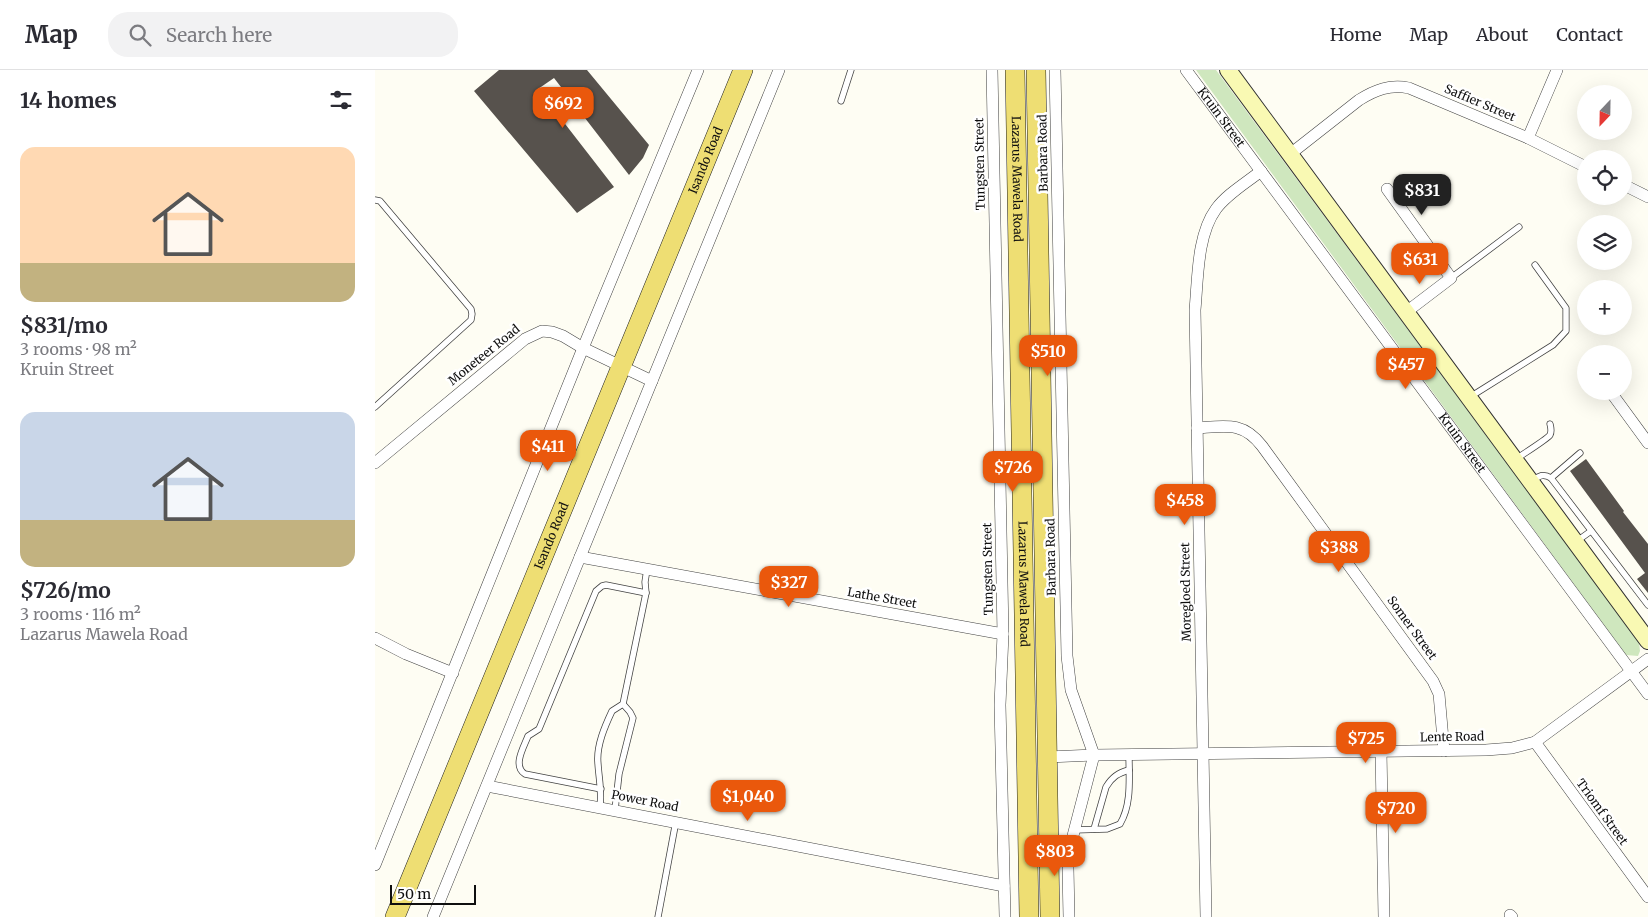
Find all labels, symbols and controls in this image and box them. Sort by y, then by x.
search box [108,12,458,57]
text: Map [25,19,78,50]
icon: search [126,21,154,49]
text: Search here [166,23,272,47]
text: Home [1330,23,1382,46]
text: Map [1410,23,1448,46]
text: About [1476,23,1528,46]
text: Contact [1556,23,1623,46]
street label: Saffier Street [1442,81,1518,124]
street label: Kruin Street [1194,84,1249,150]
north arrow [1577,85,1633,140]
map controls [1577,85,1632,400]
icon: filters [327,86,355,114]
text: 14 homes [20,87,117,114]
pin: $692 [533,87,593,129]
text: $692 [544,93,582,113]
street label: Barbara Road [1034,114,1051,192]
street label: Lazarus Mawela Road [1009,116,1026,242]
street label: Tungsten Street [971,117,988,210]
street label: Isando Road [685,124,726,196]
button: locate [1577,150,1632,205]
pin: $831 [1392,174,1452,216]
icon: home [143,179,233,269]
text: $831 [1404,180,1440,200]
button: layers [1577,215,1632,270]
pin: $631 [1390,242,1450,285]
text: $631 [1402,249,1438,269]
button: + [1577,280,1632,335]
text: $831/mo [20,312,108,339]
street label: Moneteer Road [445,321,522,388]
pin: $510 [1018,334,1078,377]
text: 3 rooms · 98 m² [20,339,137,359]
text: $510 [1030,341,1066,361]
button: − [1577,345,1632,400]
pin: $457 [1376,348,1436,390]
text: $457 [1387,354,1425,374]
text: Kruin Street [20,359,114,379]
street label: Kruin Street [1435,410,1490,476]
pin: $411 [518,430,578,472]
text: $411 [531,436,565,456]
icon: home [143,444,233,534]
pin: $726 [983,450,1043,493]
text: $726 [994,457,1032,477]
pin: $458 [1155,484,1215,526]
text: $458 [1166,490,1204,510]
street label: Isando Road [531,500,572,571]
street label: Barbara Road [1042,518,1059,596]
street label: Lazarus Mawela Road [1015,521,1033,647]
street label: Tungsten Street [979,522,996,615]
pin: $388 [1309,530,1369,573]
text: $388 [1320,537,1358,557]
street label: Moregloed Street [1177,542,1194,642]
pin: $327 [759,566,819,608]
text: $327 [770,572,808,592]
text: $726/mo [20,577,111,604]
street label: Lathe Street [846,584,918,611]
street label: Somer Street [1384,593,1441,663]
text: 3 rooms · 116 m² [20,604,141,624]
text: Lazarus Mawela Road [20,624,188,644]
pin: $725 [1336,722,1396,764]
text: $725 [1347,728,1385,748]
street label: Lente Road [1420,728,1484,745]
street label: Triomf Street [1573,776,1632,848]
pin: $1,040 [707,780,789,822]
text: $1,040 [722,786,774,806]
street label: Power Road [610,787,680,814]
pin: $720 [1366,792,1426,834]
text: $720 [1376,798,1416,818]
pin: $803 [1025,834,1085,877]
text: $803 [1035,841,1075,861]
scale bar [390,882,476,905]
text: 50 m [397,885,431,903]

